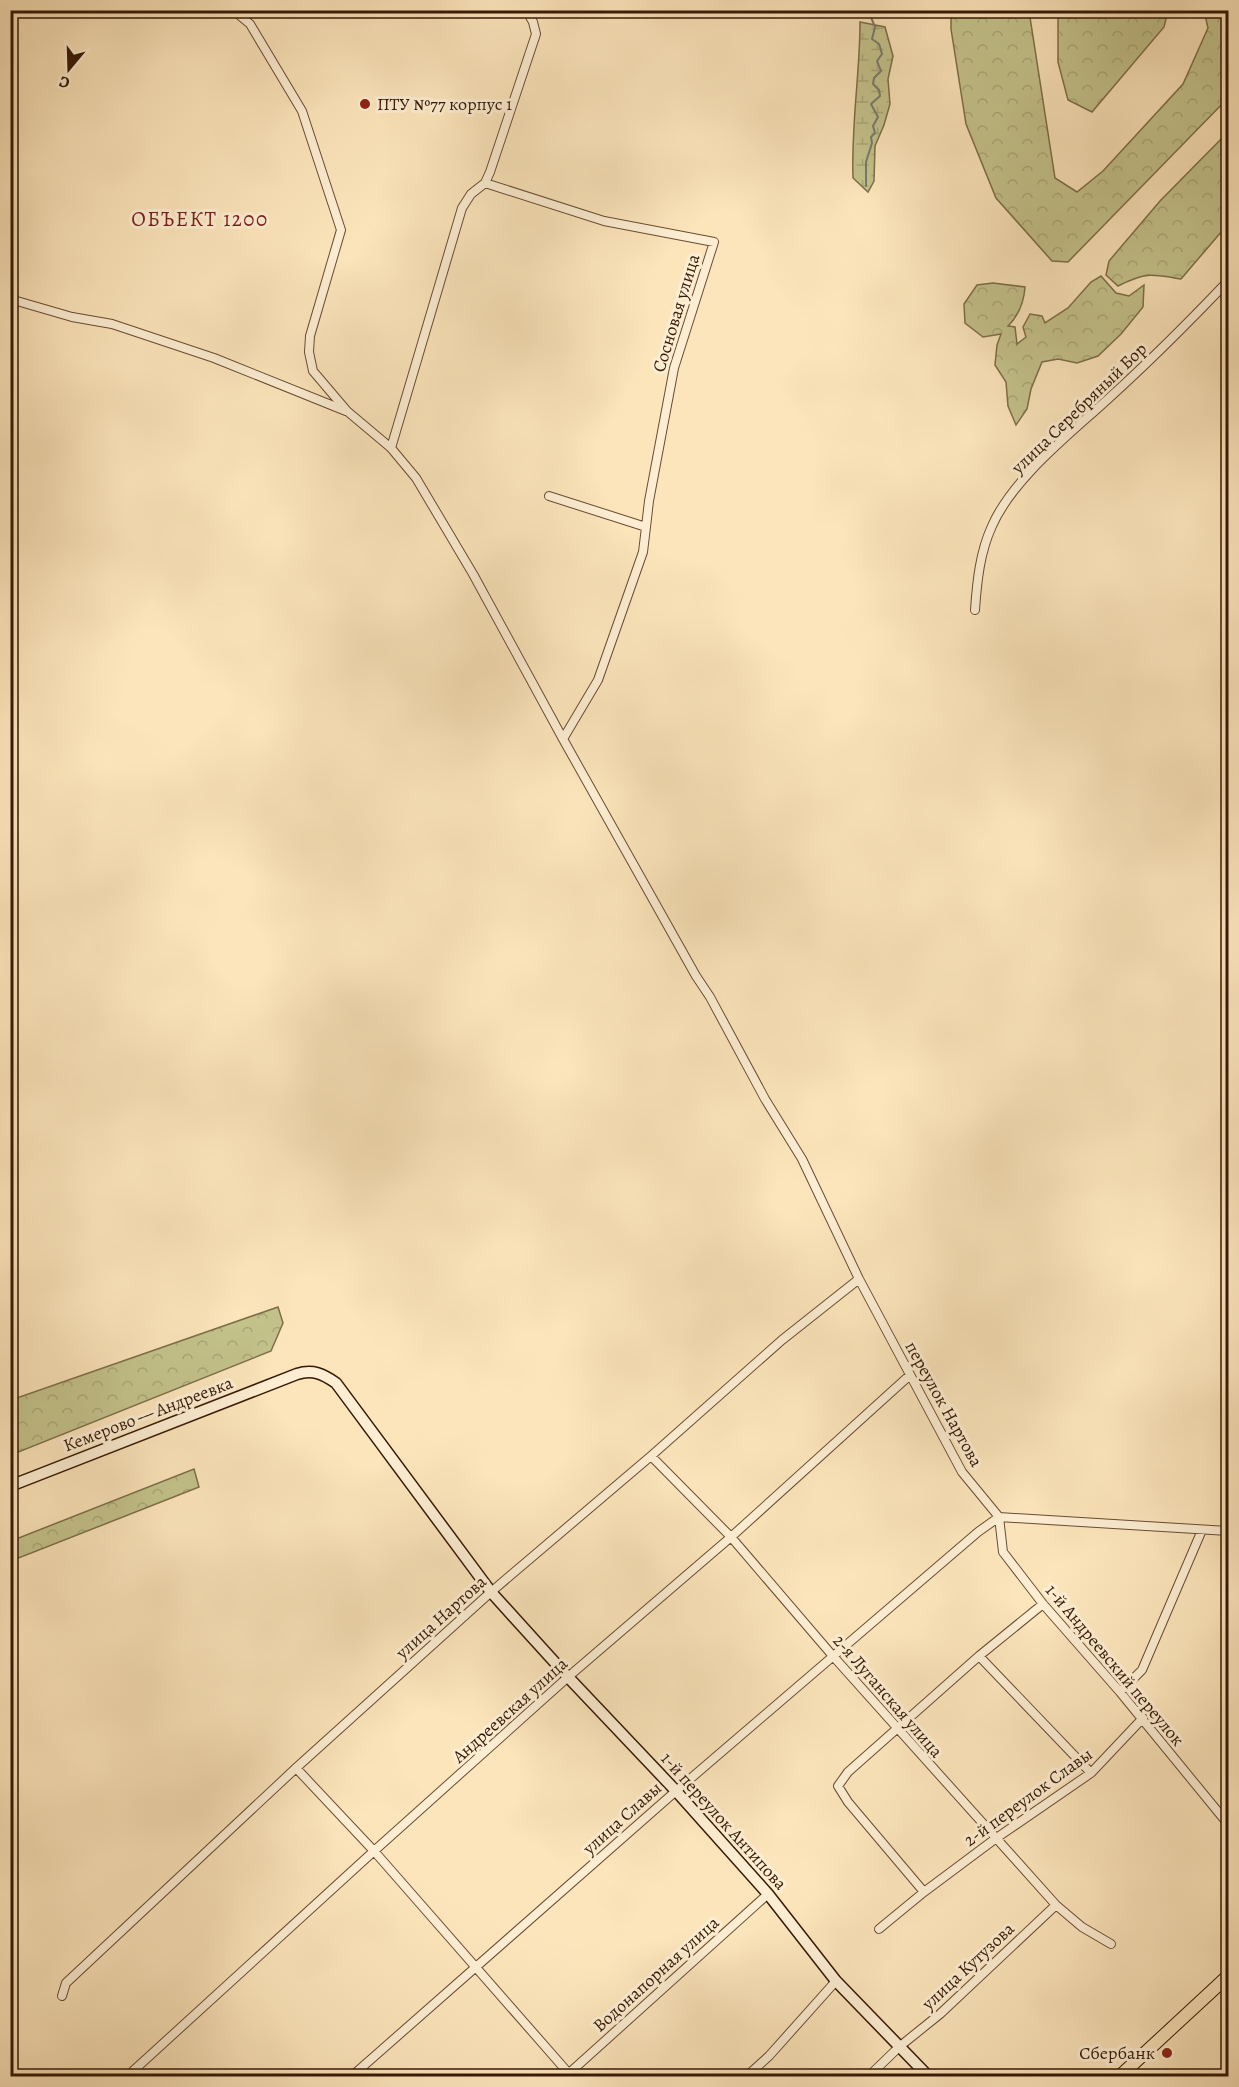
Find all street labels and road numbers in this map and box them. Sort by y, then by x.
street label: Сосновая улица [647,250,706,375]
street label: улица Серебряный Бор [1005,337,1152,480]
street label: переулок Нартова [900,1337,989,1472]
street label: Кемерово — Андреевка [60,1370,237,1457]
street label: улица Нартова [390,1569,492,1665]
street label: 1-й Андреевский переулок [1040,1579,1190,1751]
street label: 2-я Луганская улица [828,1629,949,1763]
street label: Андреевская улица [447,1651,573,1769]
street label: 2-й переулок Славы [959,1742,1097,1852]
street label: 1-й переулок Антипова [656,1747,793,1896]
street label: улица Славы [577,1776,667,1861]
street label: Водонапорная улица [588,1910,725,2037]
street label: улица Кутузова [916,1916,1020,2016]

